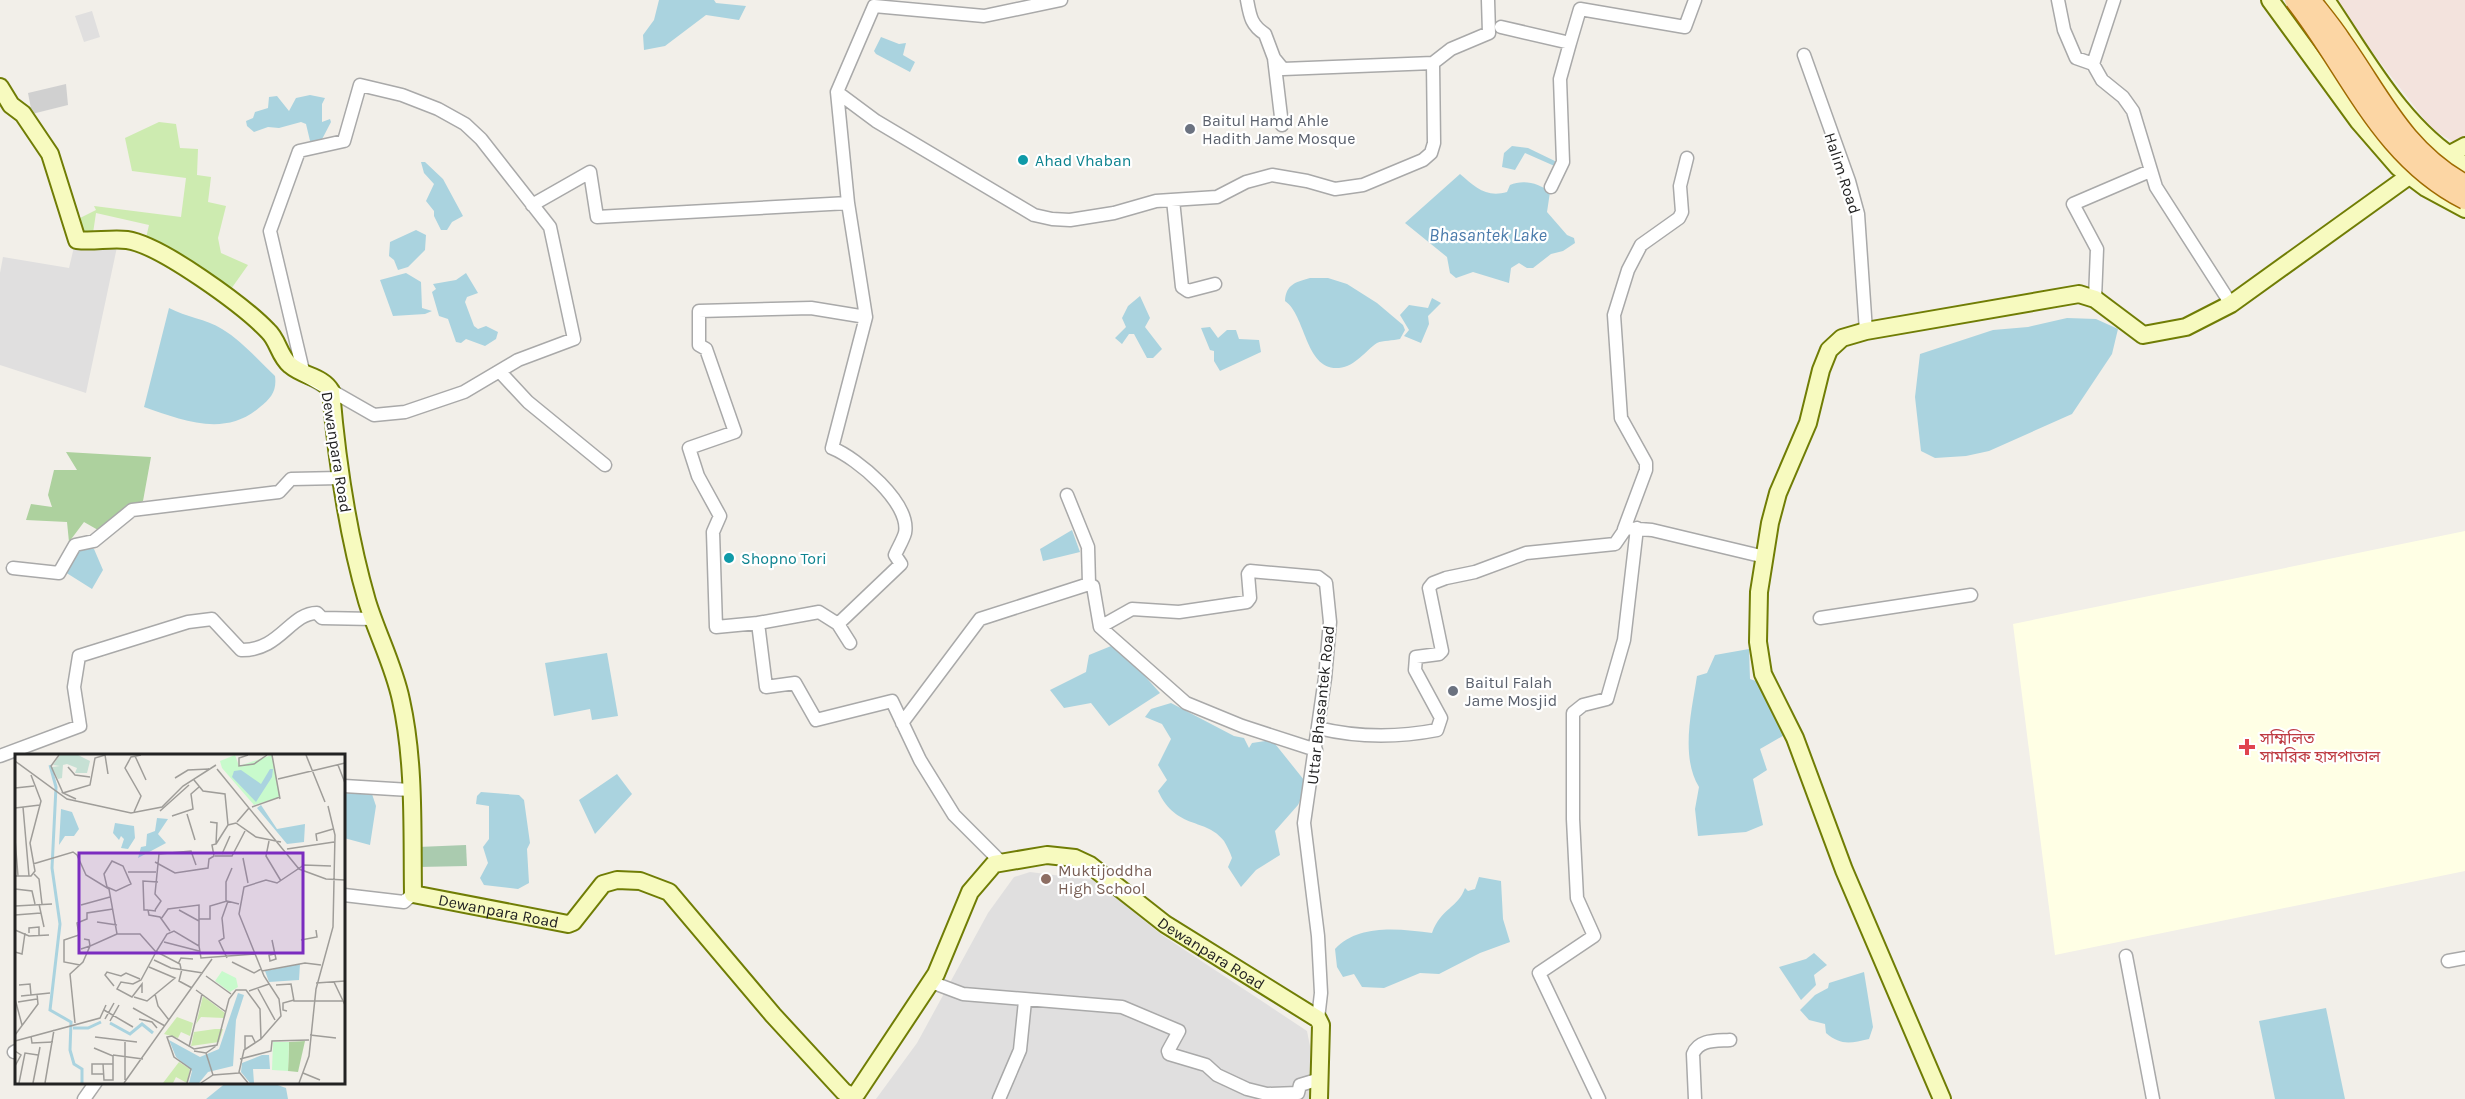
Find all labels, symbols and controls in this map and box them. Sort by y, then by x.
place label: Baitul Hamd Ahle Hadith Jame Mosque [1202,111,1355,148]
marker: Baitul Hamd Ahle Hadith Jame Mosque [1183,122,1197,136]
street label: Halim Road [1820,130,1865,216]
place label: Ahad Vhaban [1035,151,1131,170]
marker: Ahad Vhaban [1016,153,1030,167]
water label: Bhasantek Lake [1429,224,1547,246]
street label: Dewanpara Road [318,390,355,514]
place label: Shopno Tori [741,549,827,568]
marker: Shopno Tori [722,551,736,565]
street label: Uttar Bhasantek Road [1303,624,1338,786]
place label: Baitul Falah Jame Mosjid [1465,673,1557,710]
marker: Baitul Falah Jame Mosjid [1446,684,1460,698]
place label: সম্মিলিত সামরিক হাসপাতাল [2259,729,2381,766]
marker: সম্মিলিত সামরিক হাসপাতাল [2238,738,2256,756]
inset map [15,754,345,1084]
place label: Muktijoddha High School [1058,861,1152,898]
marker: Muktijoddha High School [1039,872,1053,886]
street label: Dewanpara Road [437,890,560,932]
street label: Dewanpara Road [1154,913,1268,994]

